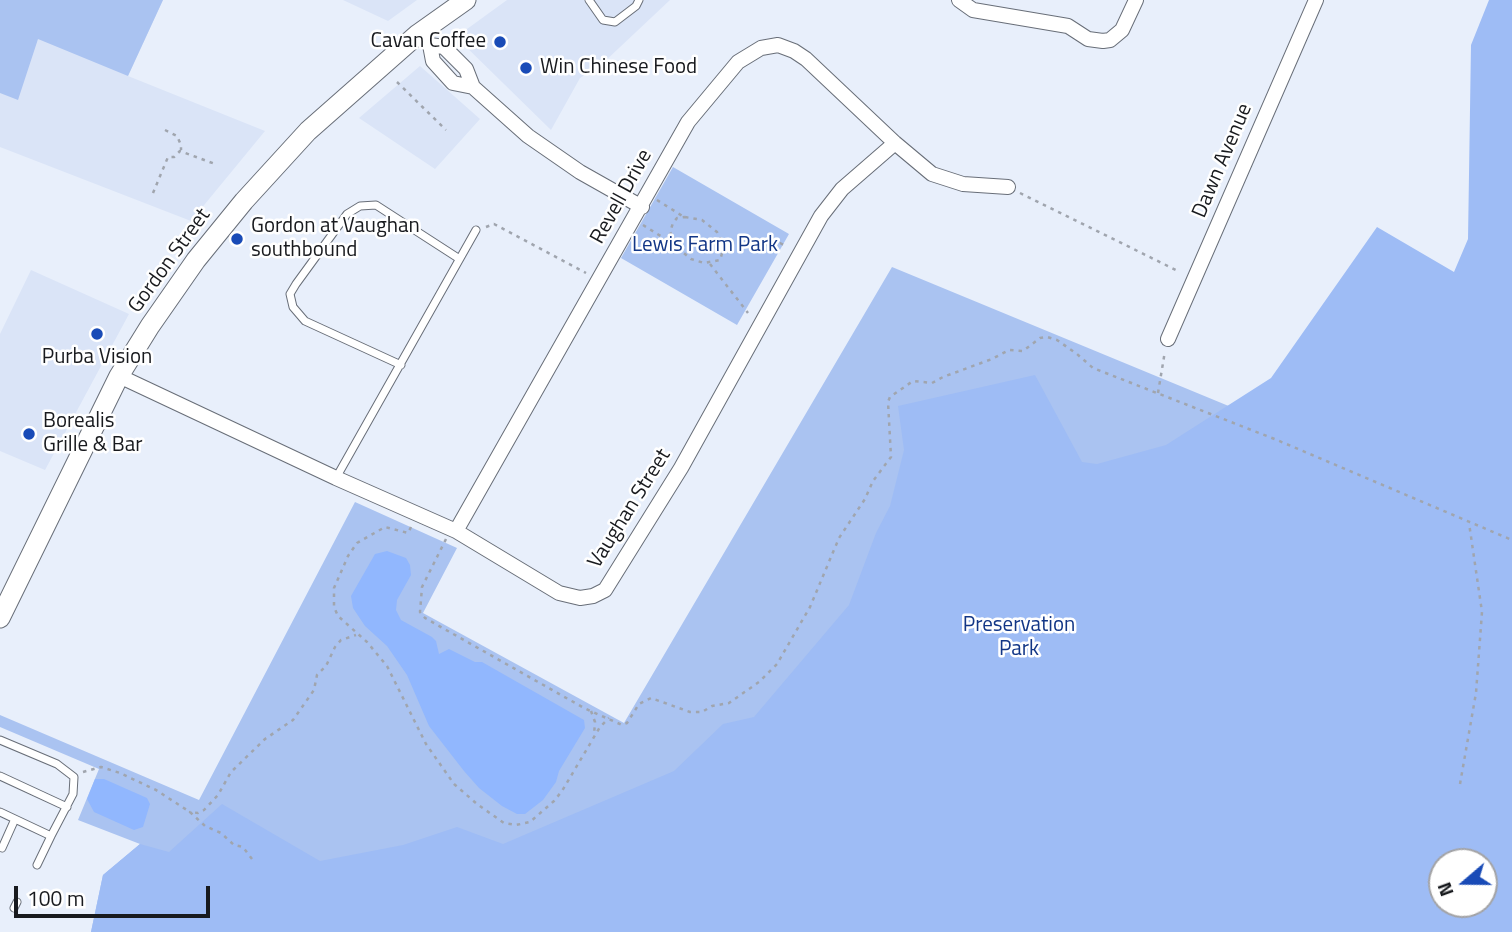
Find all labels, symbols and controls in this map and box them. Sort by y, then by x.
place label: Cavan Coffee [371,29,486,55]
marker: Cavan Coffee [492,34,508,50]
place label: Win Chinese Food [540,55,697,81]
marker: Win Chinese Food [518,60,534,76]
street label: Dawn Avenue [1188,100,1258,222]
street label: Revell Drive [586,145,658,249]
street label: Gordon Street [124,204,216,318]
place label: Gordon at Vaughan southbound [251,214,420,264]
marker: Gordon at Vaughan southbound [229,231,245,247]
park label: Lewis Farm Park [632,233,778,259]
marker: Purba Vision [89,326,105,342]
place label: Purba Vision [42,345,152,371]
place label: Borealis Grille & Bar [43,409,143,459]
marker: Borealis Grille & Bar [21,426,37,442]
street label: Vaughan Street [583,445,677,573]
park label: Preservation Park [963,613,1075,663]
north arrow [1428,848,1498,918]
scale bar [18,872,214,916]
text: N [1429,879,1461,901]
text: 100 m [27,882,84,914]

